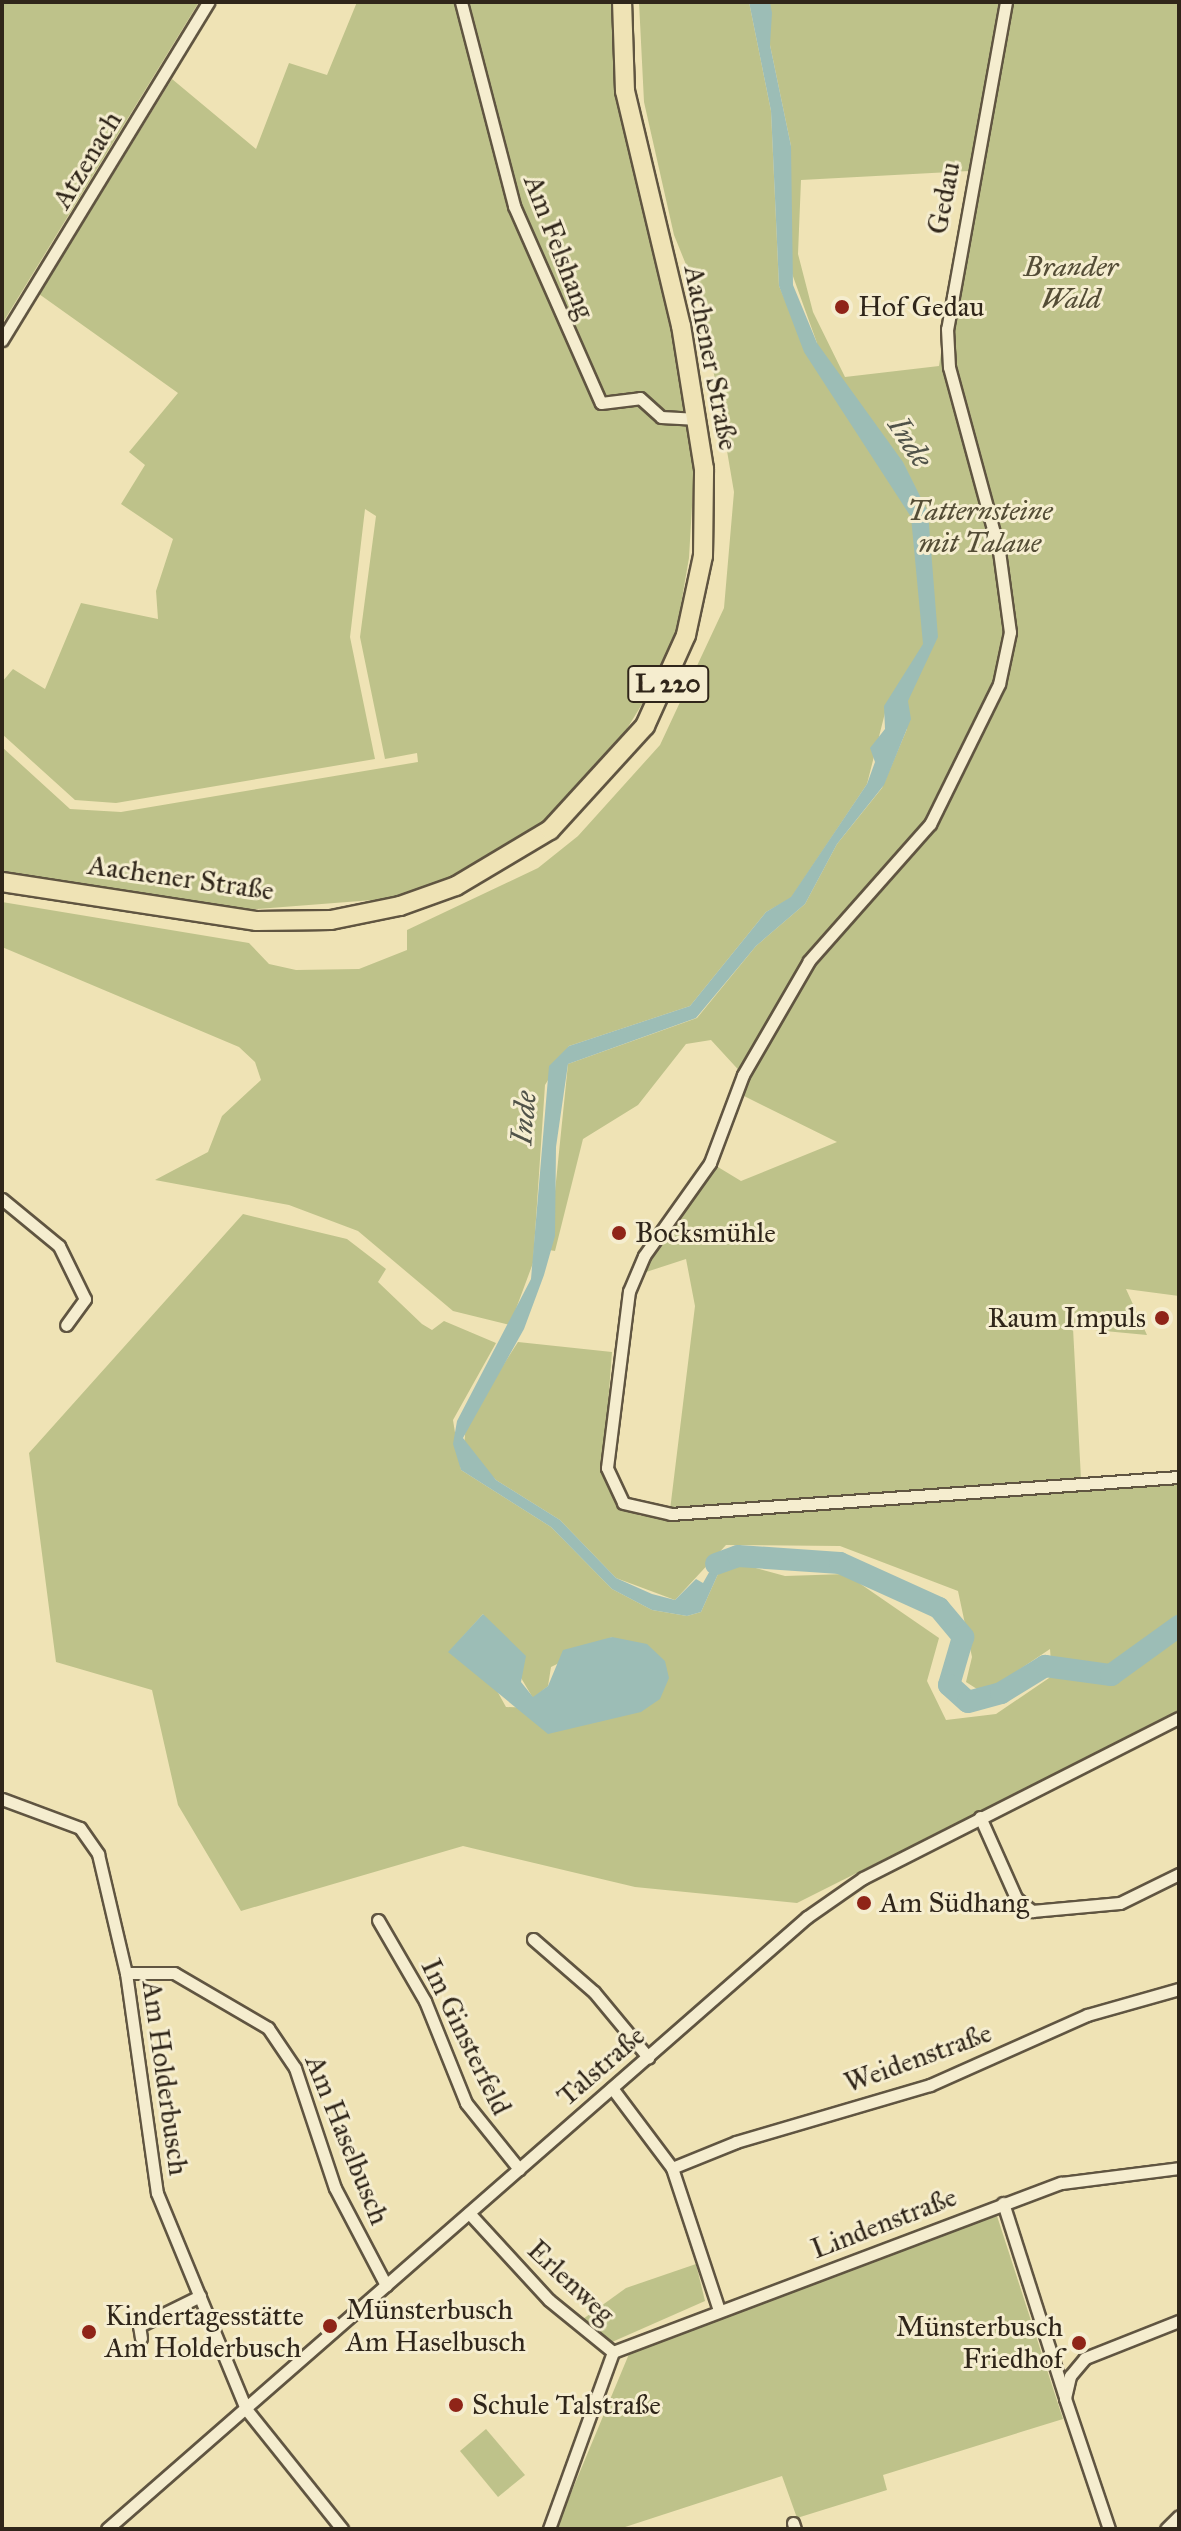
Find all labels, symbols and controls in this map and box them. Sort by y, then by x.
street label: Atzenach [45,105,129,215]
street label: Gedau [921,159,967,237]
street label: Am Felshang [516,170,602,324]
park label: Brander Wald [1024,250,1118,316]
street label: Aachener Straße [677,263,745,453]
place label: Hof Gedau [858,290,985,324]
marker: Hof Gedau [833,298,851,316]
water label: Inde [880,410,940,474]
park label: Tatternsteine mit Talaue [907,494,1053,560]
road number: L 220 [626,662,710,706]
street label: Aachener Straße [86,848,276,908]
water label: Inde [504,1090,544,1146]
place label: Bocksmühle [635,1216,776,1250]
marker: Bocksmühle [610,1224,628,1242]
place label: Raum Impuls [988,1301,1146,1335]
marker: Raum Impuls [1153,1309,1171,1327]
place label: Am Südhang [880,1886,1029,1920]
marker: Am Südhang [855,1894,873,1912]
street label: Im Ginsterfeld [414,1953,518,2121]
street label: Am Holderbusch [135,1979,195,2177]
street label: Weidenstraße [840,2016,996,2100]
street label: Talstraße [550,2019,652,2113]
street label: Am Haselbusch [298,2050,396,2230]
street label: Lindenstraße [807,2180,961,2266]
street label: Erlenweg [520,2233,622,2331]
place label: Münsterbusch Am Haselbusch [346,2293,526,2359]
place label: Kindertagesstätte Am Holderbusch [105,2299,304,2365]
place label: Münsterbusch Friedhof [896,2310,1063,2376]
marker: Münsterbusch Am Haselbusch [321,2317,339,2335]
marker: Kindertagesstätte Am Holderbusch [80,2323,98,2341]
marker: Münsterbusch Friedhof [1070,2334,1088,2352]
place label: Schule Talstraße [472,2388,661,2422]
marker: Schule Talstraße [447,2396,465,2414]

